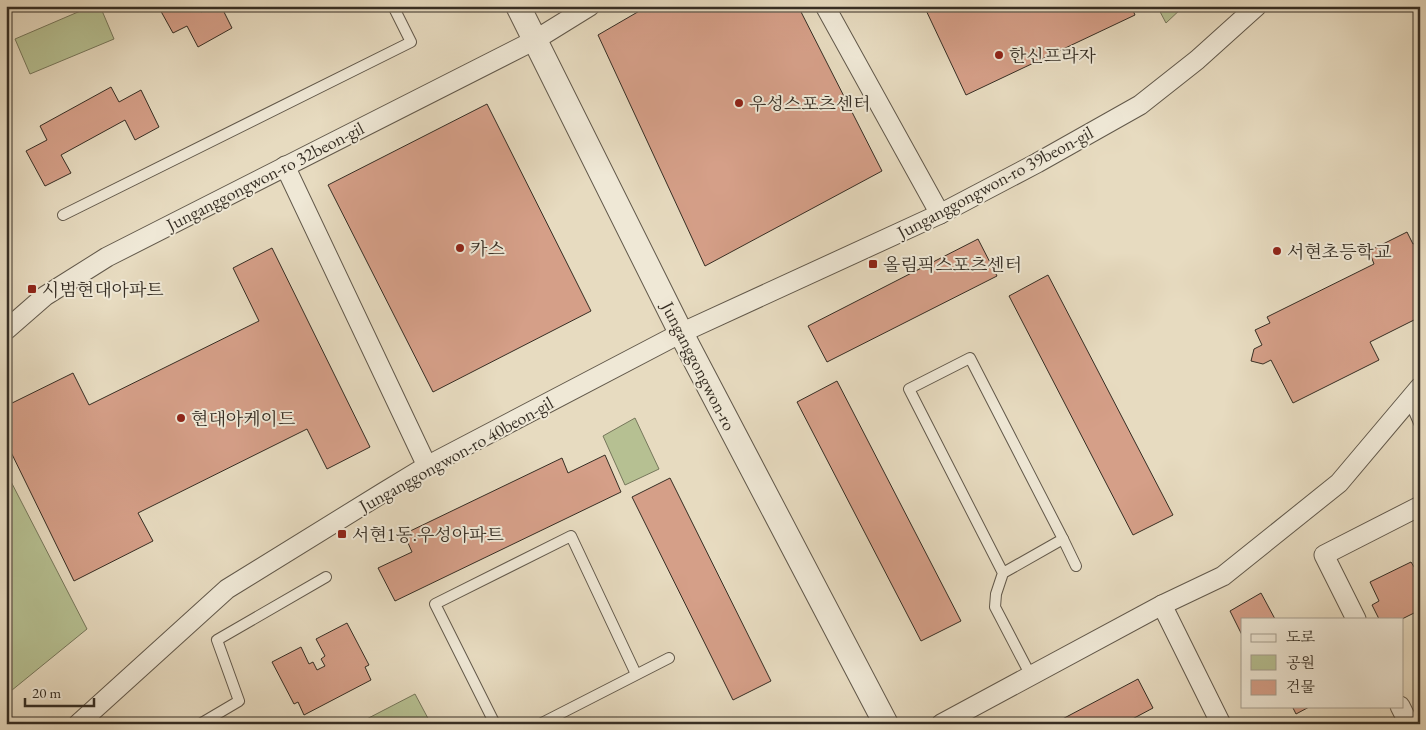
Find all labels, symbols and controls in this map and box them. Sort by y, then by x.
place label: 한신프라자 [1009,44,1097,67]
marker: 한신프라자 [993,49,1005,61]
place label: 우성스포츠센터 [749,92,871,115]
marker: 우성스포츠센터 [733,97,745,109]
street label: Junganggongwon-ro 32beon-gil [161,116,368,237]
street label: Junganggongwon-ro 39beon-gil [891,121,1097,244]
place label: 카스 [470,237,505,260]
place label: 서현초등학교 [1287,240,1392,263]
marker: 카스 [454,242,466,254]
marker: 서현초등학교 [1271,245,1283,257]
place label: 올림픽스포츠센터 [883,253,1022,276]
marker: 올림픽스포츠센터 [867,258,879,270]
place label: 시범현대아파트 [42,278,164,301]
marker: 시범현대아파트 [26,283,38,295]
street label: Junganggongwon-ro [656,296,741,434]
street label: Junganggongwon-ro 40beon-gil [353,391,557,518]
place label: 현대아케이드 [191,407,296,430]
marker: 현대아케이드 [175,412,187,424]
place label: 서현1동.우성아파트 [352,523,504,546]
marker: 서현1동.우성아파트 [336,528,348,540]
legend [1241,618,1404,708]
text: 도로 [1286,627,1315,646]
text: 공원 [1286,653,1315,672]
scale bar [25,675,94,707]
text: 건물 [1286,677,1315,696]
text: 20 m [32,683,61,702]

